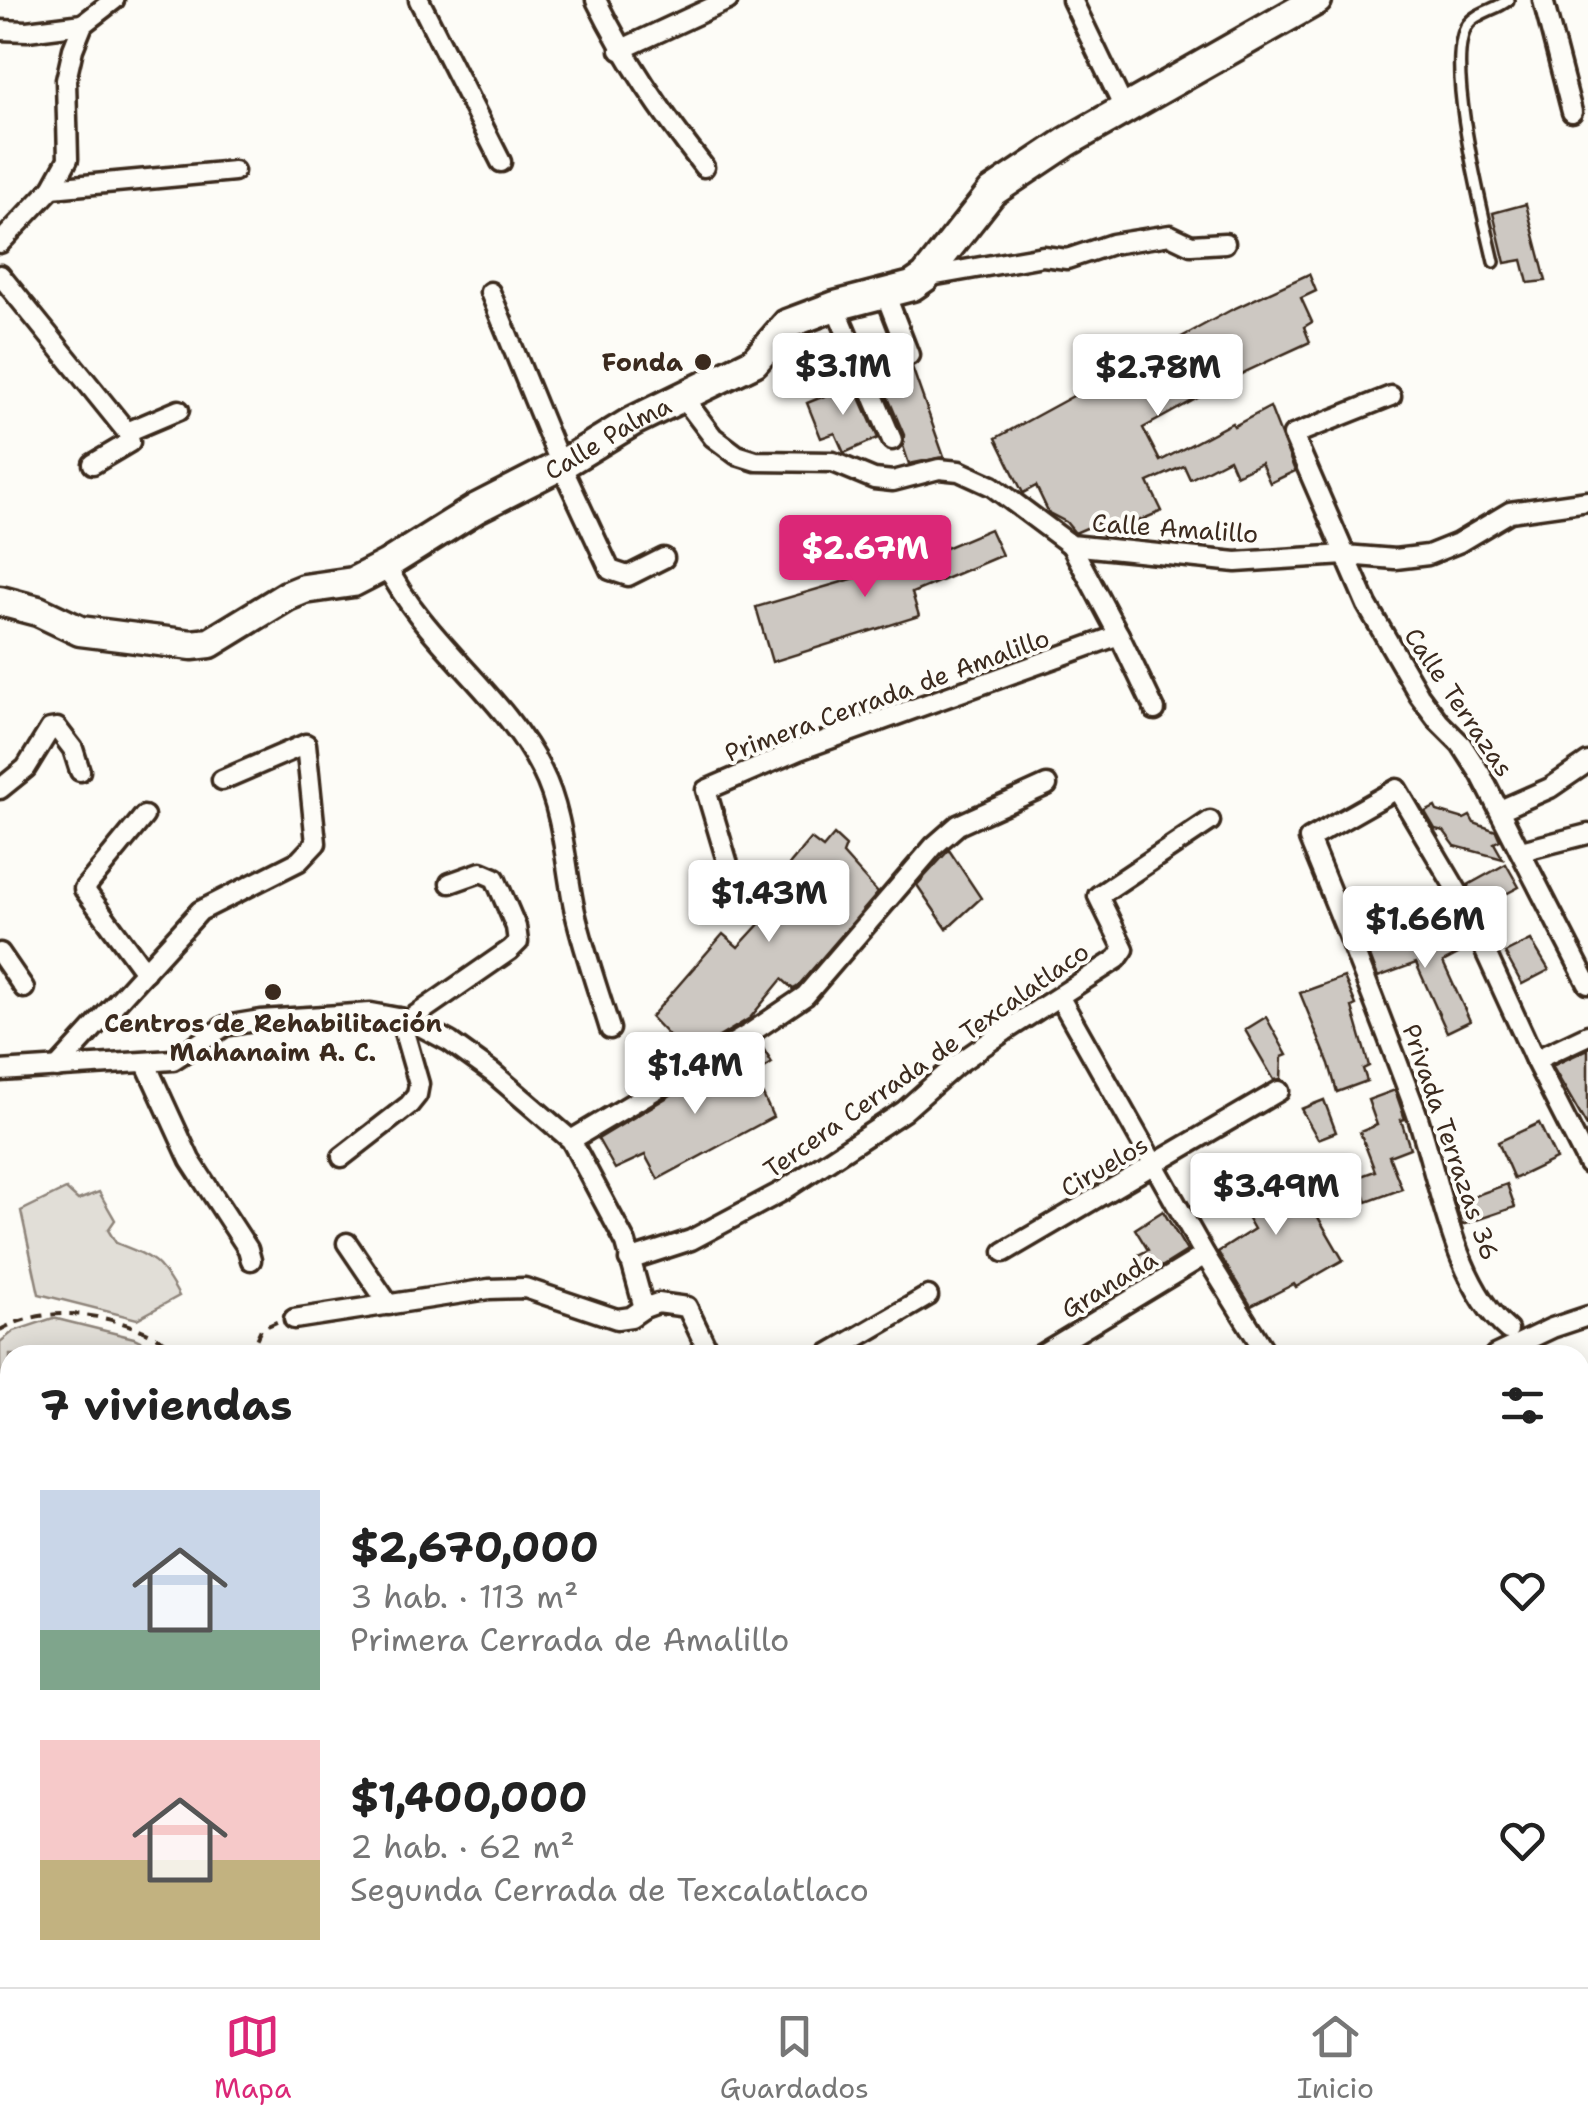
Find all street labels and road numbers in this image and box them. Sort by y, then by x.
street label: Calle Palma [539,388,677,488]
street label: Calle Amalillo [1091,505,1259,551]
street label: Primera Cerrada de Amalillo [720,620,1054,770]
street label: Calle Terrazas [1397,621,1521,783]
street label: Tercera Cerrada de Texcalatlaco [757,934,1095,1186]
street label: Privada Terrazas 36 [1395,1019,1507,1265]
street label: Ciruelos [1054,1127,1154,1205]
street label: Granada [1055,1242,1164,1326]

